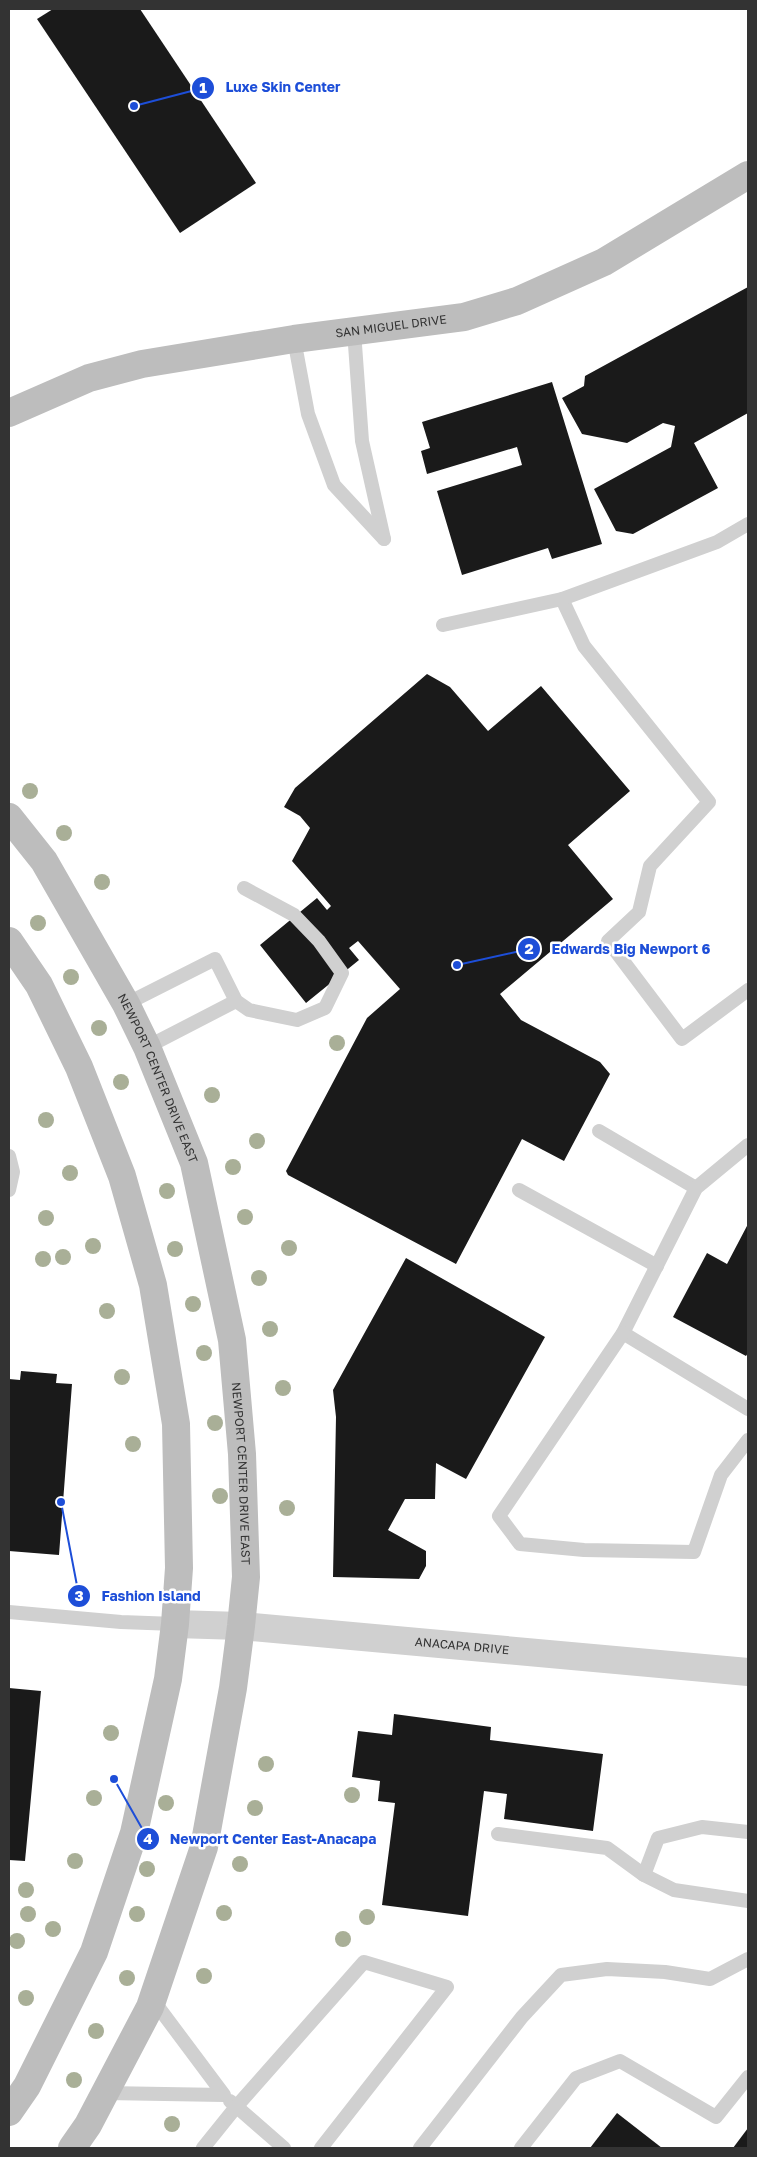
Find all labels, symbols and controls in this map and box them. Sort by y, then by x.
callout: Luxe Skin Center [190,73,350,102]
text: 1 [199,78,207,96]
text: Luxe Skin Center [225,78,341,95]
street label: SAN MIGUEL DRIVE [334,311,447,341]
callout: Edwards Big Newport 6 [516,934,720,963]
text: 2 [524,939,534,957]
text: Edwards Big Newport 6 [552,940,711,957]
street label: NEWPORT CENTER DRIVE EAST [115,991,201,1166]
street label: NEWPORT CENTER DRIVE EAST [229,1382,254,1566]
callout: Fashion Island [66,1582,211,1611]
text: 3 [74,1586,84,1604]
text: Fashion Island [101,1587,201,1604]
street label: ANACAPA DRIVE [414,1634,510,1657]
callout: Newport Center East-Anacapa [135,1824,387,1853]
text: 4 [143,1829,153,1847]
text: Newport Center East-Anacapa [170,1830,376,1847]

